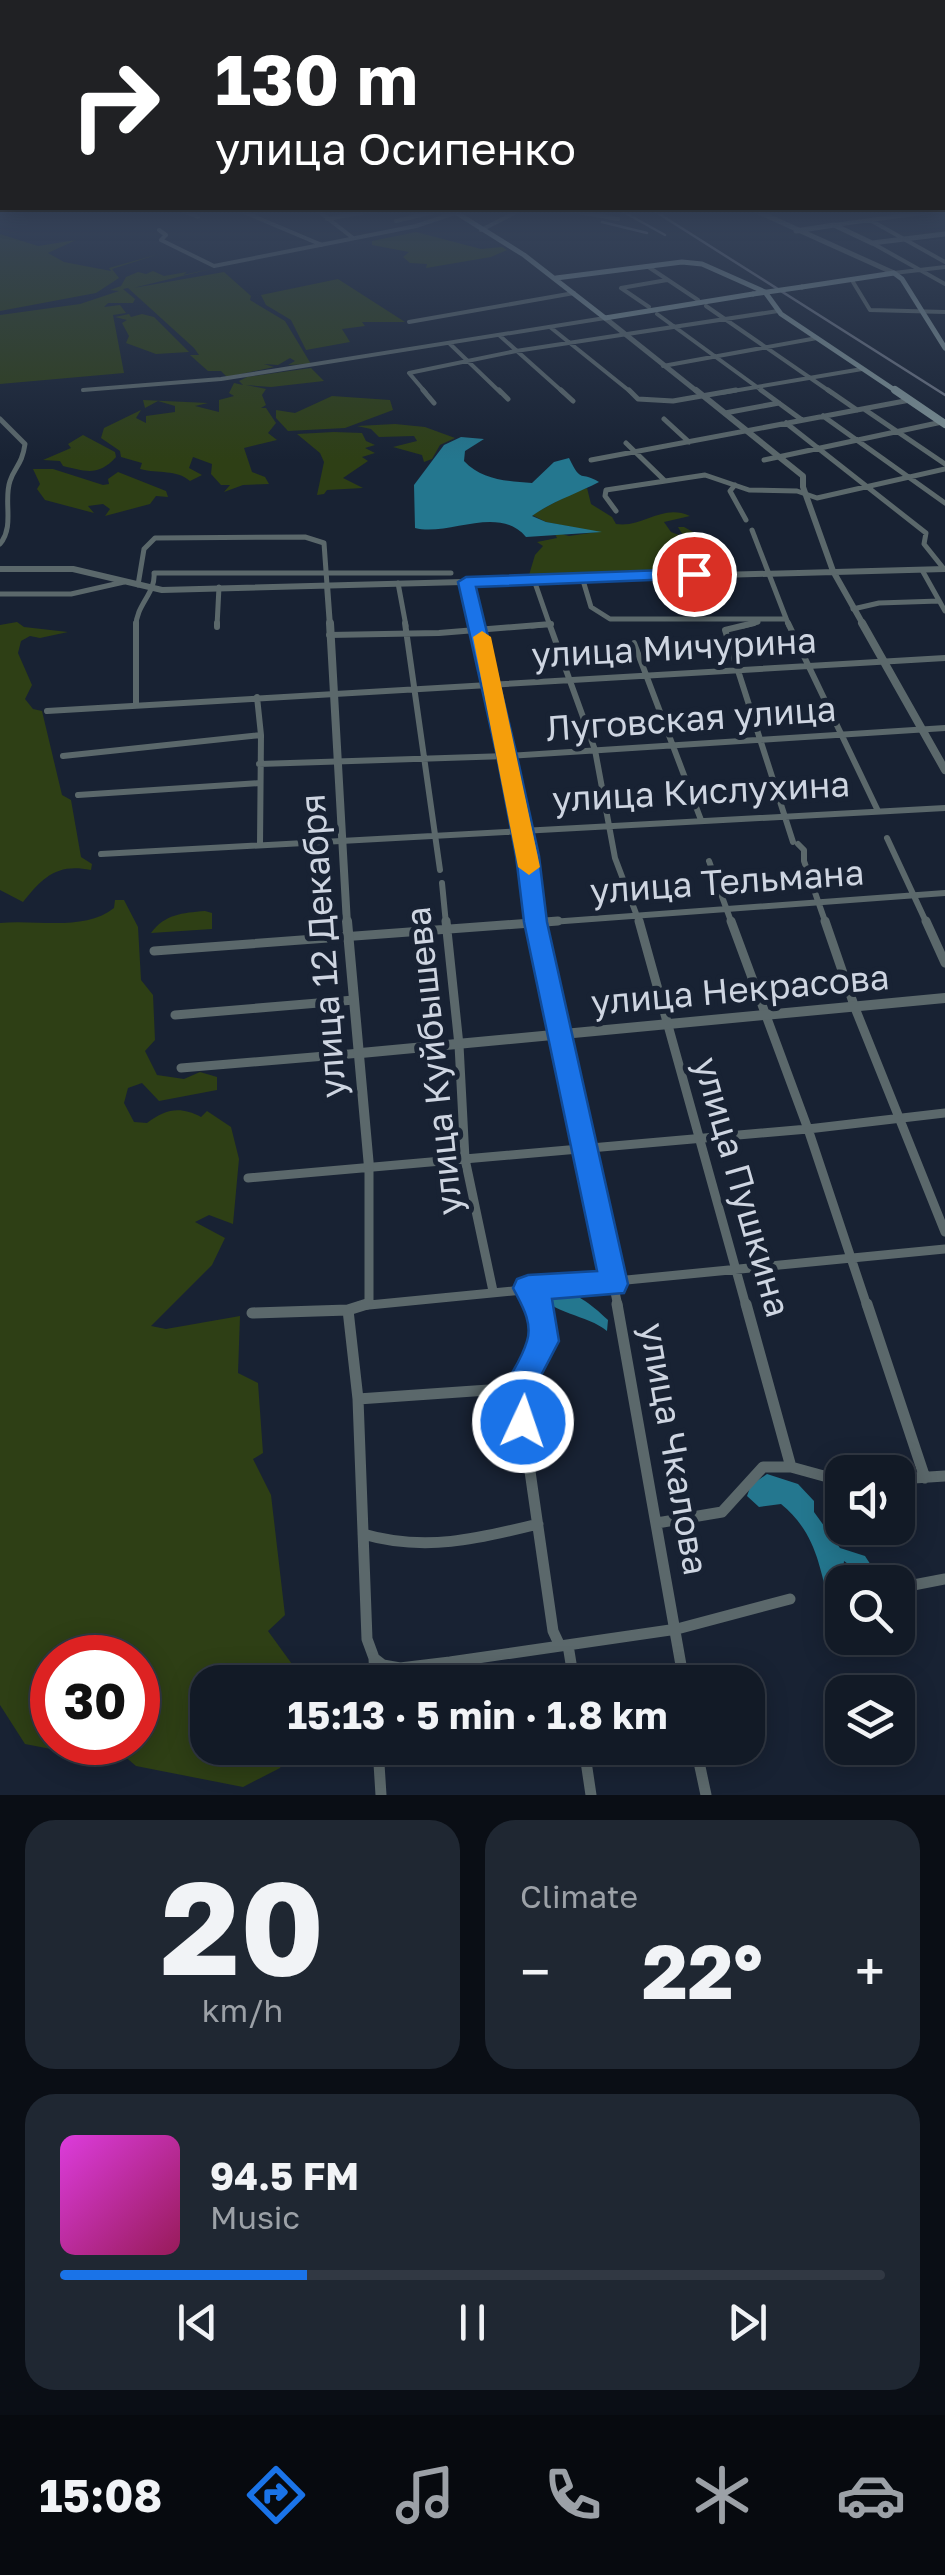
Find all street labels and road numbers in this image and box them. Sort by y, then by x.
street label: улица Мичурина [530,619,818,675]
street label: Луговская улица [544,687,838,749]
street label: улица Кислухина [551,762,851,820]
street label: улица 12 Декабря [290,793,354,1100]
street label: улица Тельмана [588,850,865,912]
street label: улица Куйбышева [396,905,470,1217]
street label: улица Некрасова [589,955,891,1023]
street label: улица Пушкина [686,1052,800,1321]
street label: улица Чкалова [632,1319,718,1578]

